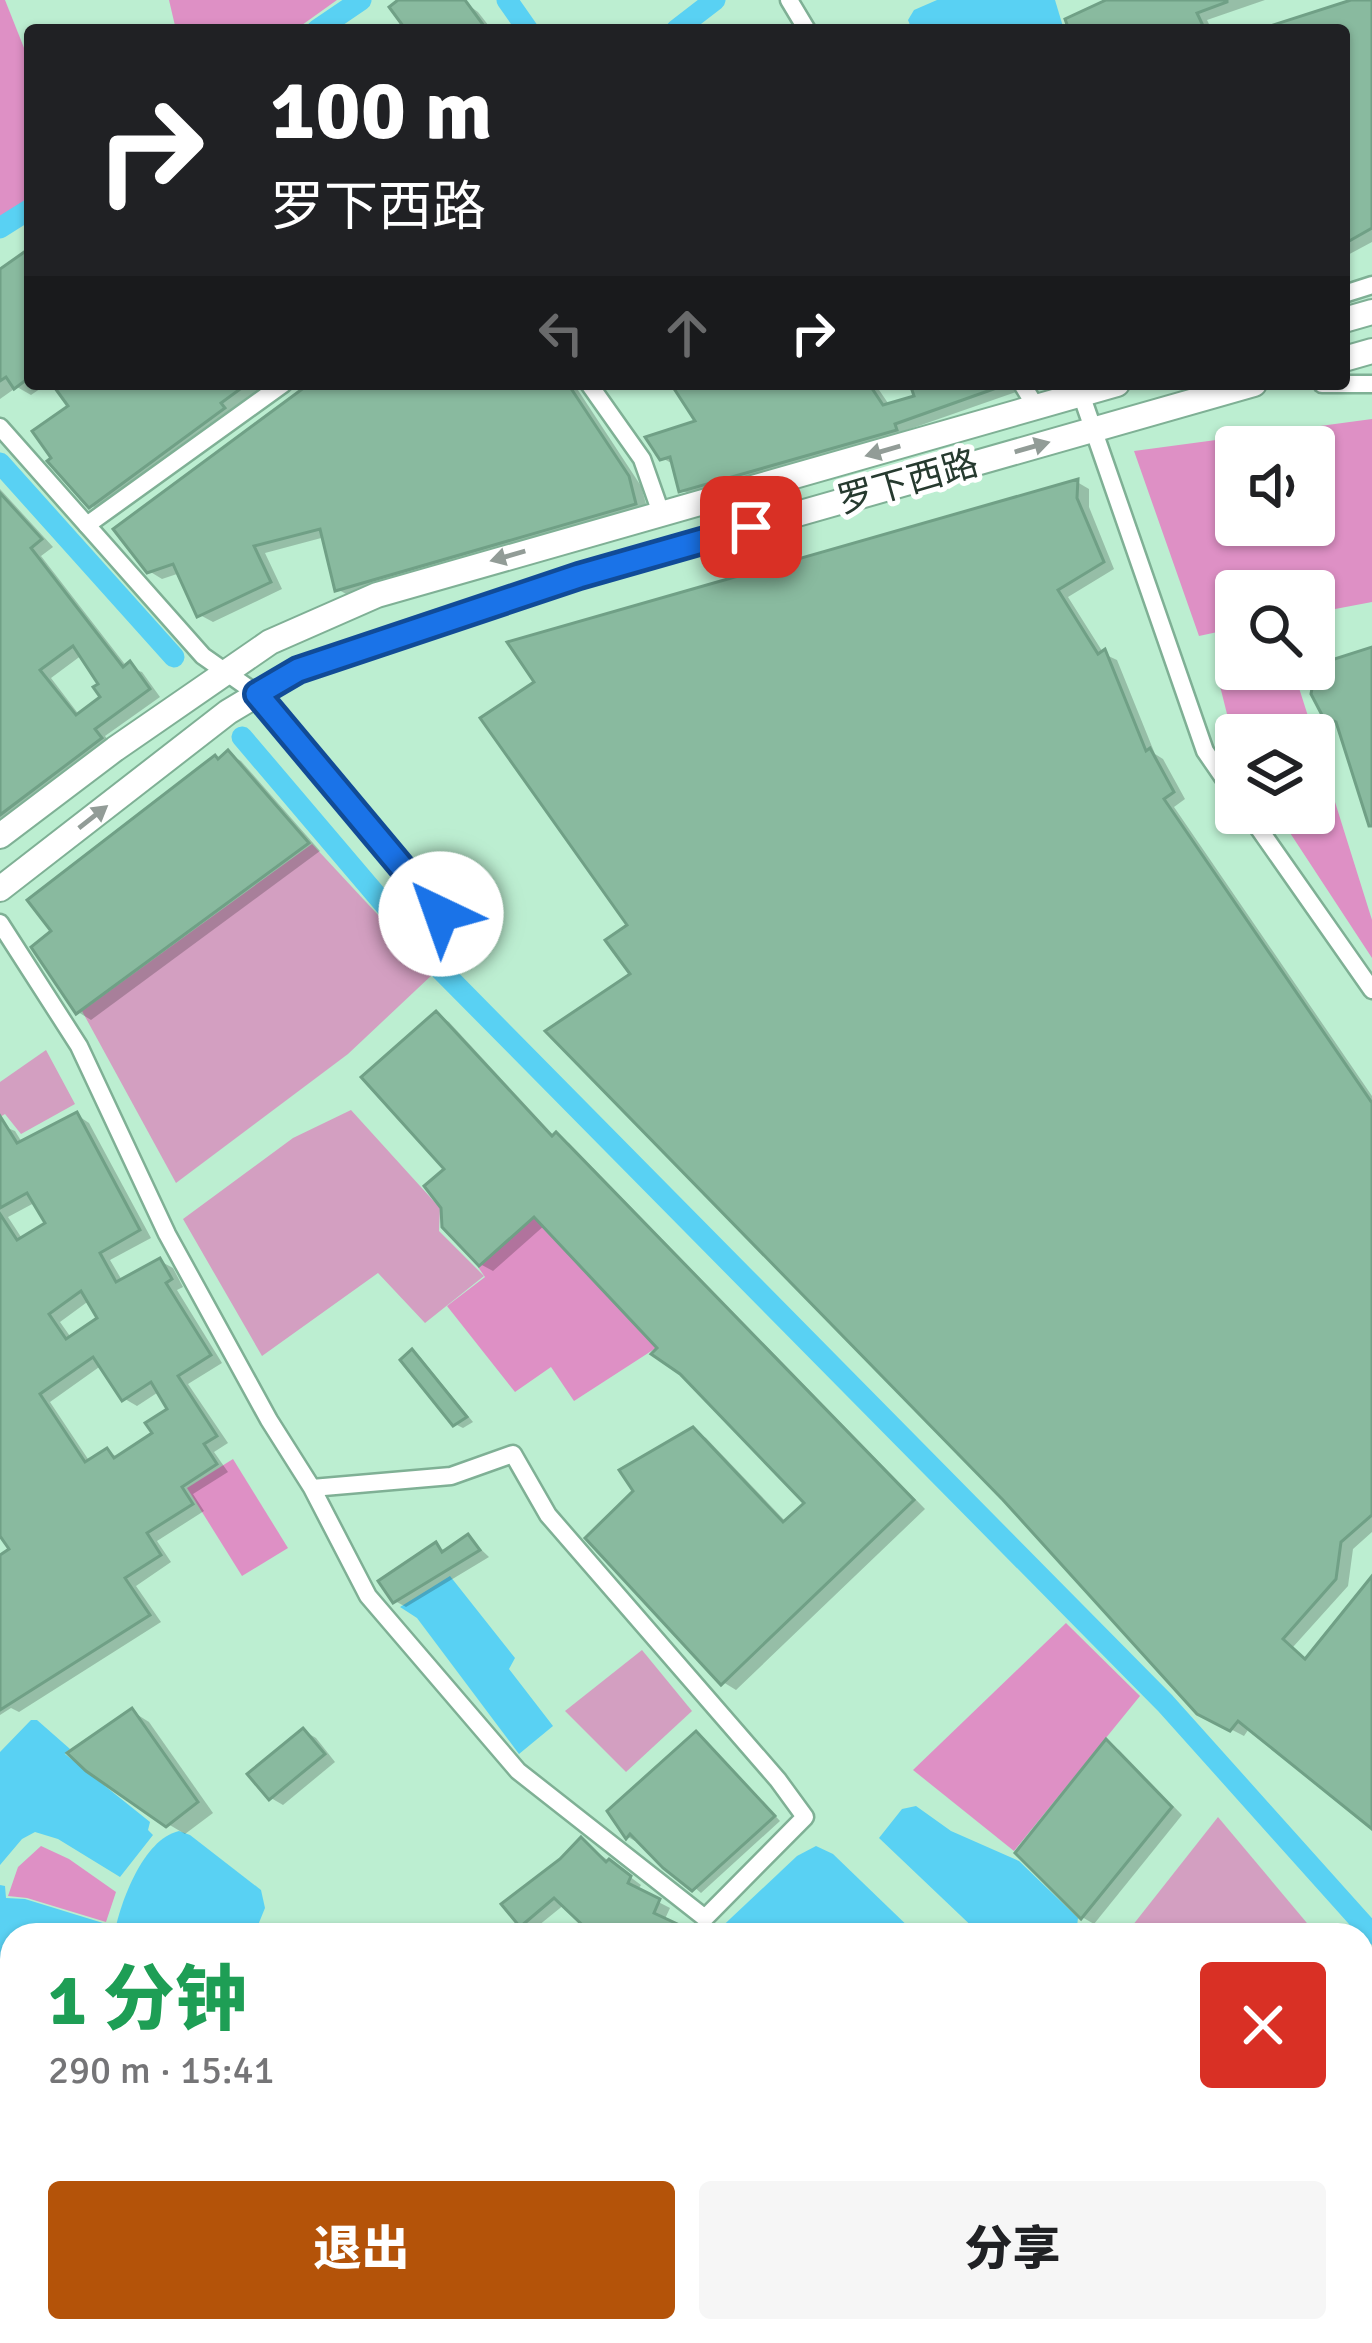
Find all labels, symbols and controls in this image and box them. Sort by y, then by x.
text: 100 m [270,59,492,163]
icon: right [72,72,228,228]
text: 罗下西路 [270,174,486,241]
icon: left [528,300,594,366]
icon: ahead [654,300,720,366]
icon: right [780,300,846,366]
map controls [1215,426,1335,834]
button: sound [1215,426,1335,546]
one-way arrow [1013,437,1050,456]
street label: 罗下西路 [833,441,983,523]
one-way arrow [864,443,901,462]
pin [700,476,802,578]
icon: arrive [718,494,784,560]
one-way arrow [489,548,526,567]
button: search [1215,570,1335,690]
button: layers [1215,714,1335,834]
one-way arrow [77,805,108,830]
position arrow [378,851,504,977]
text: 1 分钟 [48,1956,247,2045]
button: close [1200,1962,1326,2088]
text: 290 m · 15:41 [48,2046,275,2094]
button: 退出 [48,2181,675,2319]
button: 分享 [699,2181,1326,2319]

